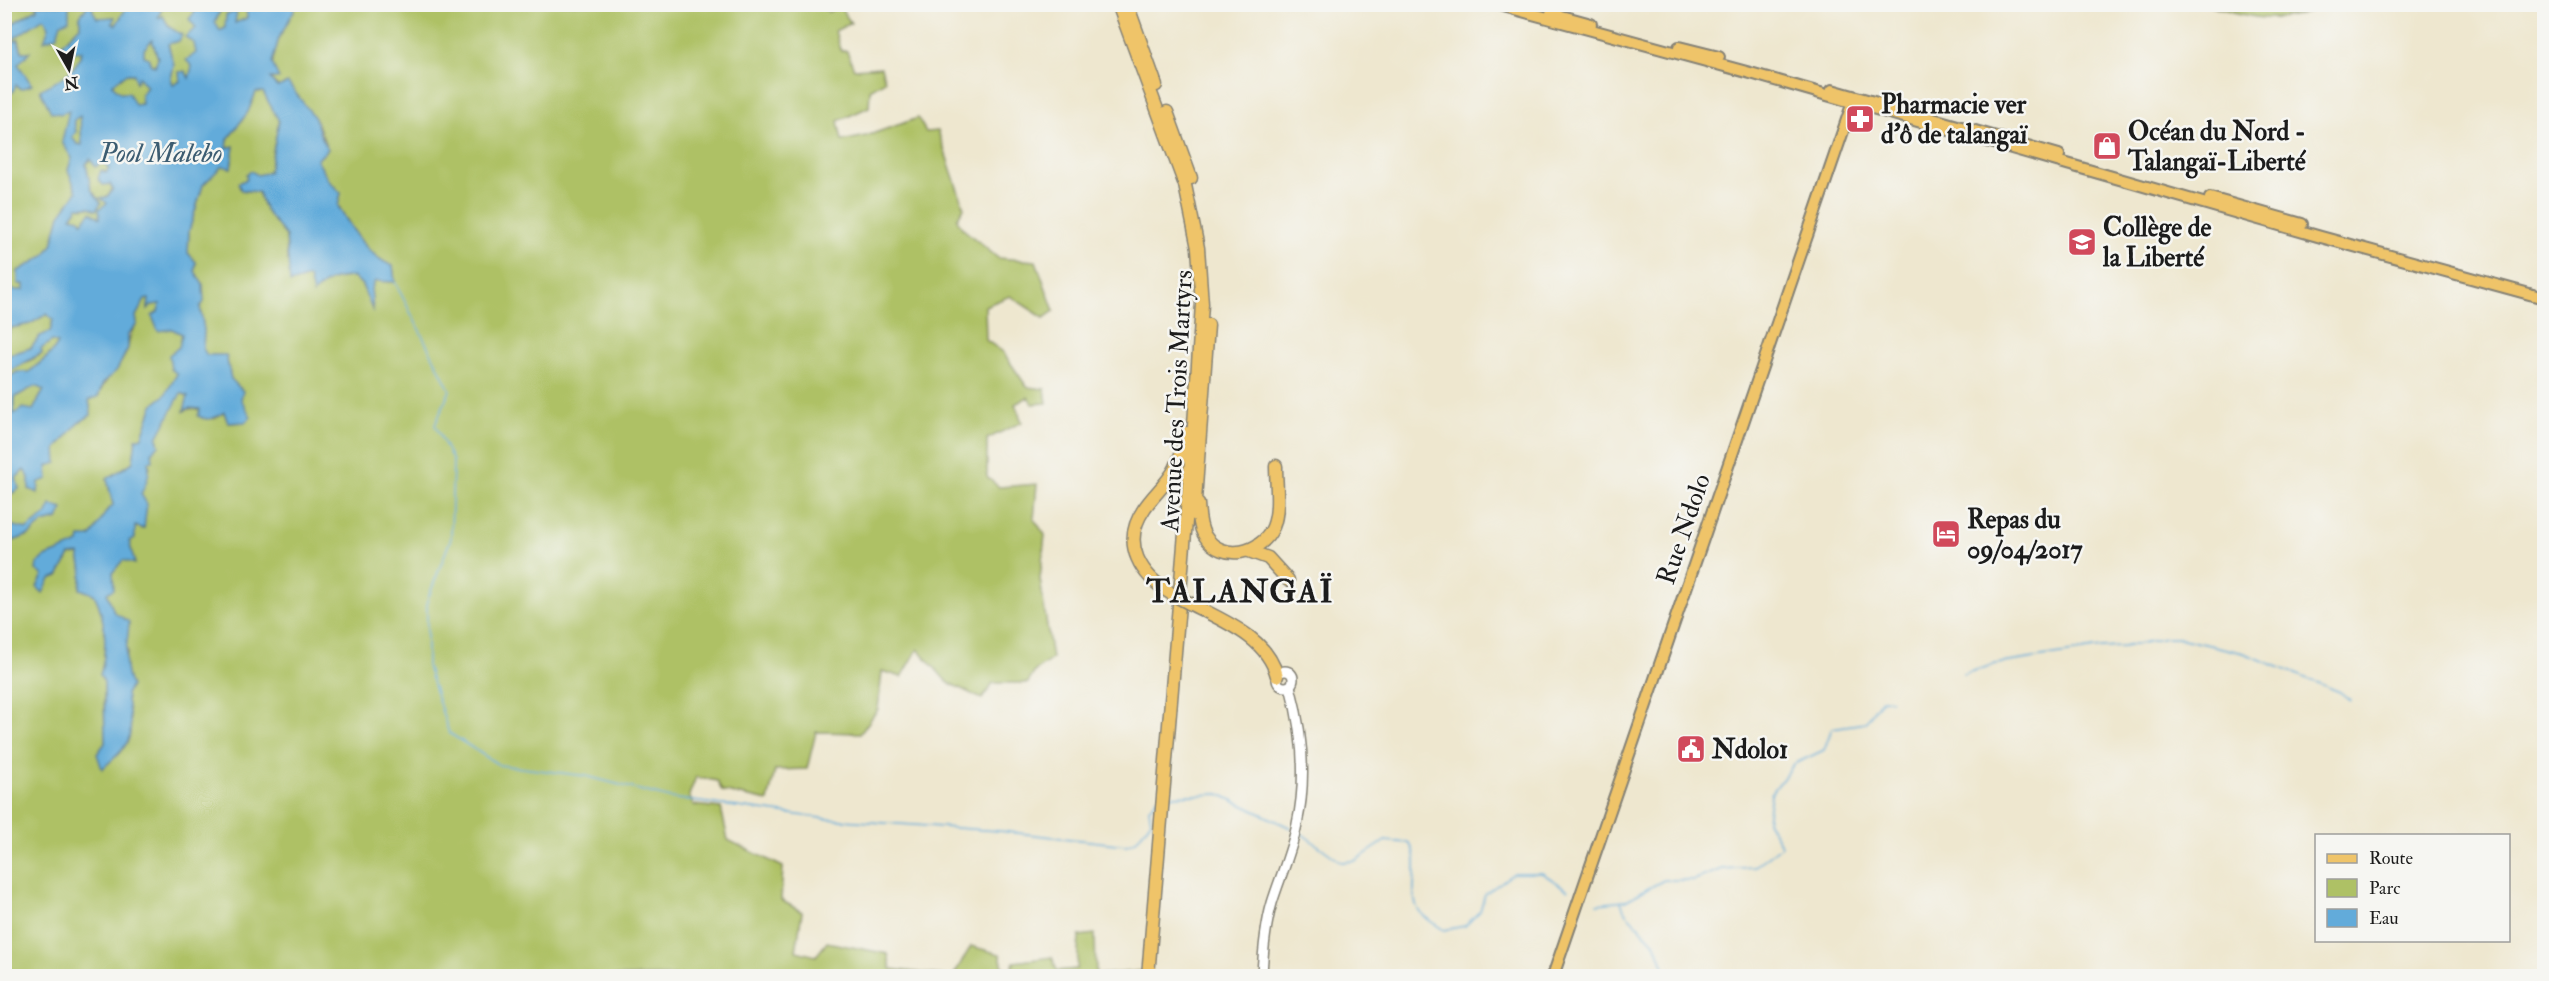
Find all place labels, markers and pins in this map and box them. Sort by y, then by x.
place label: Pharmacie ver d'ô de talangaï [1881,89,2028,152]
pharmacy icon: Pharmacie ver d'ô de talangaï [1844,103,1876,135]
place label: Océan du Nord - Talangaï-Liberté [2127,116,2307,179]
shop icon: Océan du Nord - Talangaï-Liberté [2091,130,2123,162]
place label: Collège de la Liberté [2102,212,2211,274]
school or university icon: Collège de la Liberté [2066,226,2098,258]
place label: Repas du 09/04/2017 [1967,504,2083,566]
hotel icon: Repas du 09/04/2017 [1930,518,1962,550]
public building icon: Ndolo1 [1675,733,1707,765]
place label: Ndolo1 [1711,734,1788,766]

